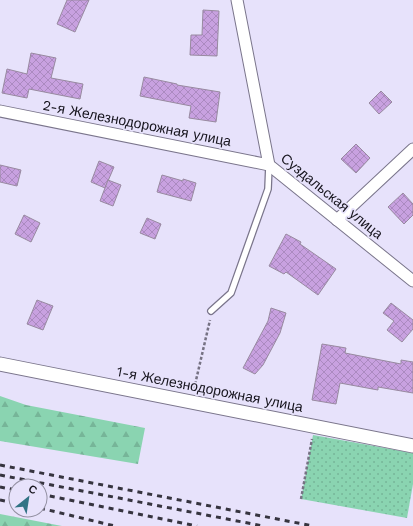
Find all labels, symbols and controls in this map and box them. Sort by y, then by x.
street label: 2-я Железнодорожная улица [41,97,233,149]
street label: Суздальская улица [278,150,386,242]
street label: 1-я Железнодорожная улица [116,363,305,415]
north arrow [8,478,48,518]
text: С [26,482,39,497]

